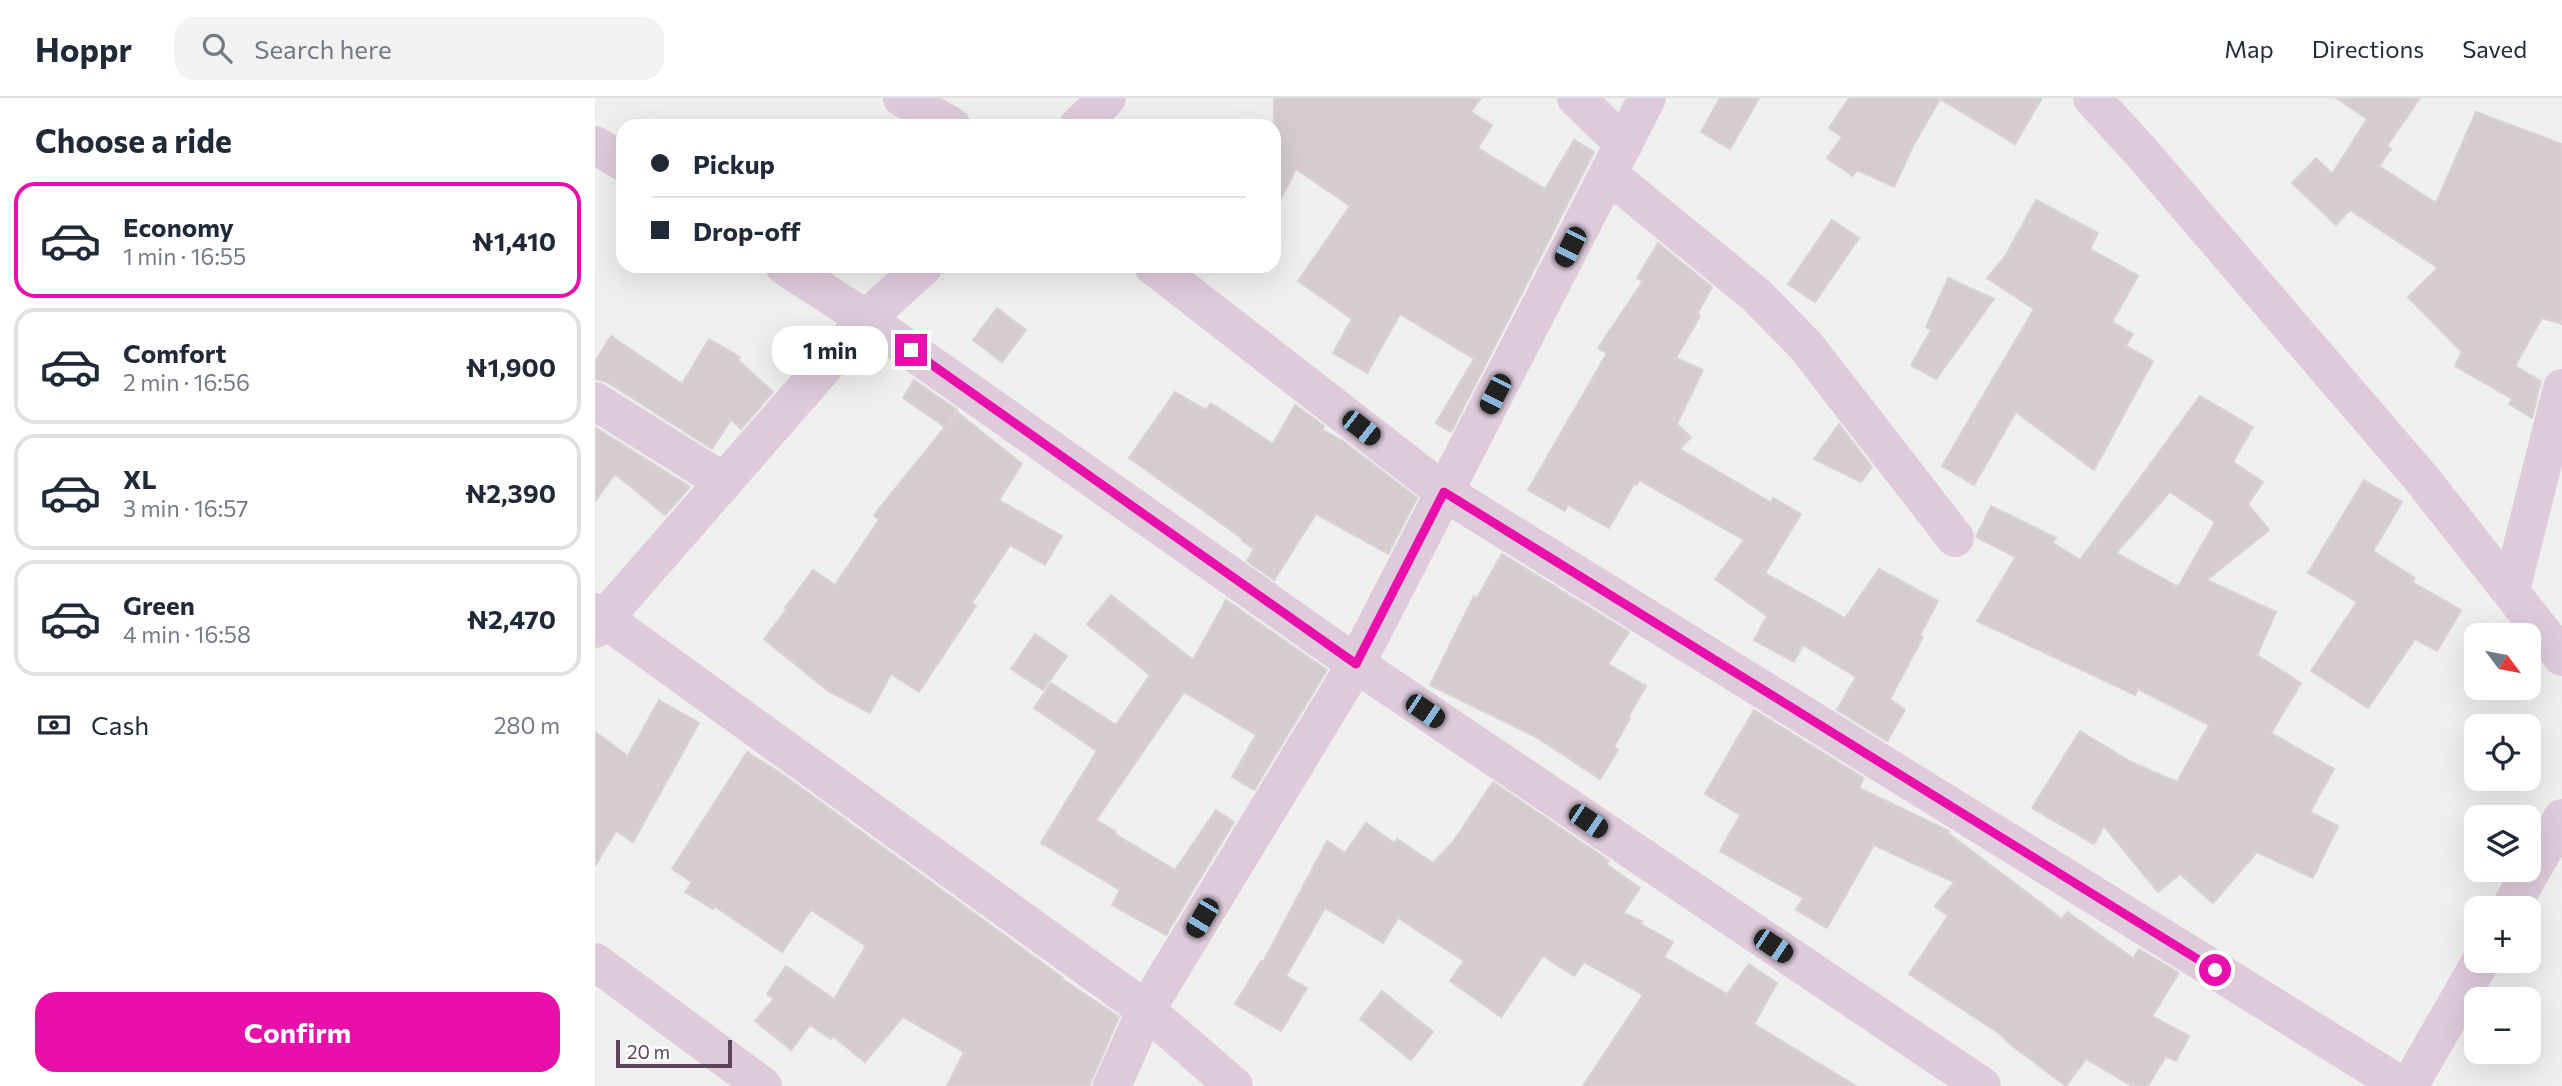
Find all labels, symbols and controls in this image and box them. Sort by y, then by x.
search box [174,17,664,80]
text: Hoppr [35,28,132,69]
icon: search [198,29,236,67]
text: Search here [254,33,392,64]
text: Map [2224,34,2274,63]
text: Directions [2312,34,2424,63]
text: Saved [2462,34,2527,63]
text: Choose a ride [35,120,232,160]
text: Pickup [693,148,775,179]
icon: car [39,209,102,272]
text: Economy [123,211,234,242]
text: Drop-off [693,215,800,246]
car [1552,224,1589,270]
text: ₦1,410 [472,225,556,256]
text: 1 min · 16:55 [123,242,246,270]
callout: 1 min [771,326,887,374]
route end [895,334,927,366]
icon: car [39,335,102,398]
text: 1 min [803,336,857,364]
text: Comfort [123,337,226,368]
text: ₦1,900 [466,351,556,382]
text: 2 min · 16:56 [123,368,250,396]
car [1477,371,1514,417]
car [1338,407,1385,449]
icon: car [39,461,102,524]
text: XL [123,463,157,494]
text: ₦2,390 [465,477,556,508]
text: 3 min · 16:57 [123,494,249,522]
icon: car [39,587,102,650]
text: Green [123,589,195,620]
text: ₦2,470 [467,603,556,634]
text: 4 min · 16:58 [123,620,251,648]
north arrow [2464,623,2541,700]
map controls [2464,623,2541,1064]
car [1402,691,1449,731]
icon: cash [35,706,73,744]
text: Cash [91,709,149,740]
text: 280 m [494,711,560,739]
button: locate [2464,714,2541,791]
car [1565,801,1612,841]
button: layers [2464,805,2541,882]
car [1183,895,1222,941]
button: + [2464,896,2541,973]
car [1750,926,1797,966]
route start [2199,954,2231,986]
button: − [2464,987,2541,1064]
button: Confirm [35,992,560,1072]
scale bar [616,1037,731,1069]
text: 20 m [627,1040,670,1063]

